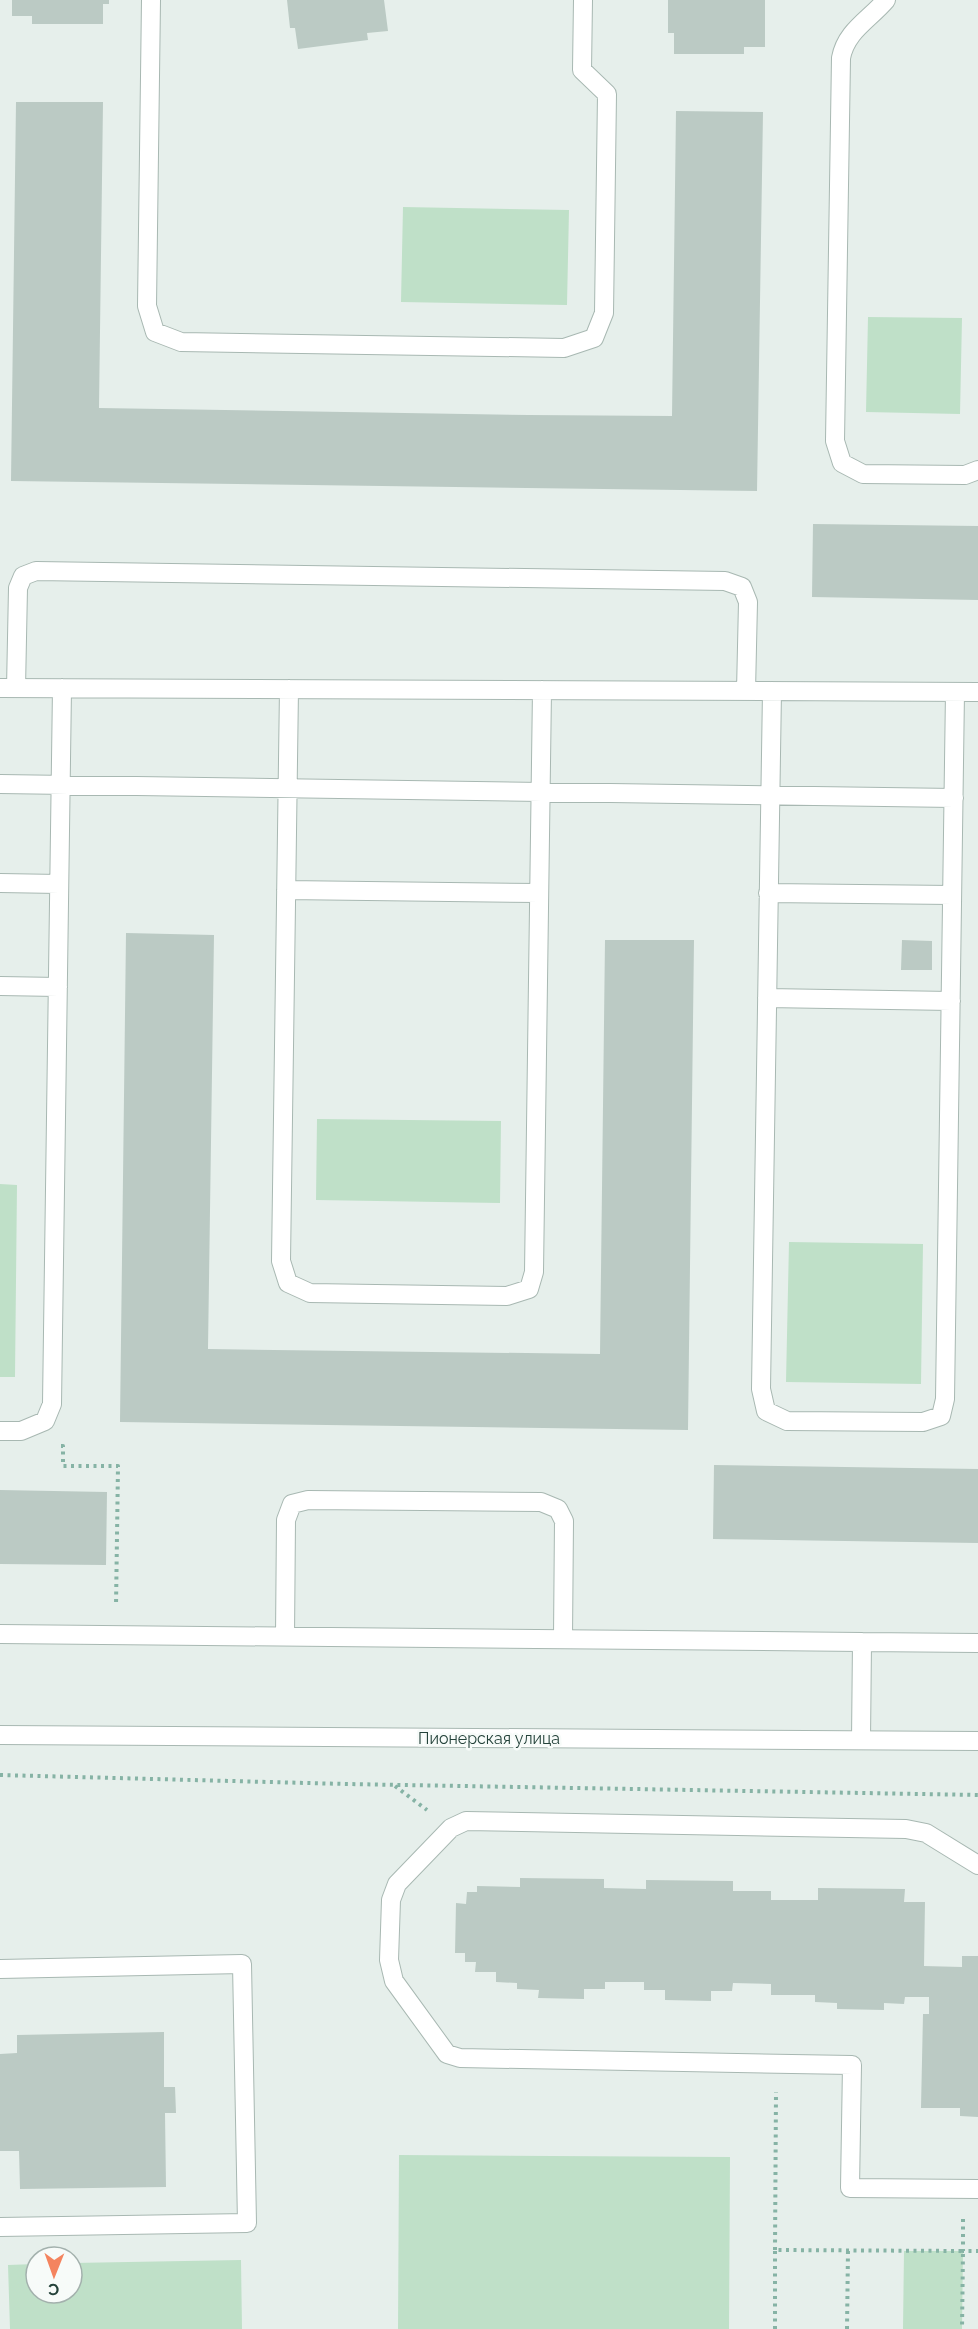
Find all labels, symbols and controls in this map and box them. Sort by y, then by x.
street label: Пионерская улица [418,1729,560,1748]
north arrow [24,2245,84,2305]
text: С [48,2280,59,2299]

